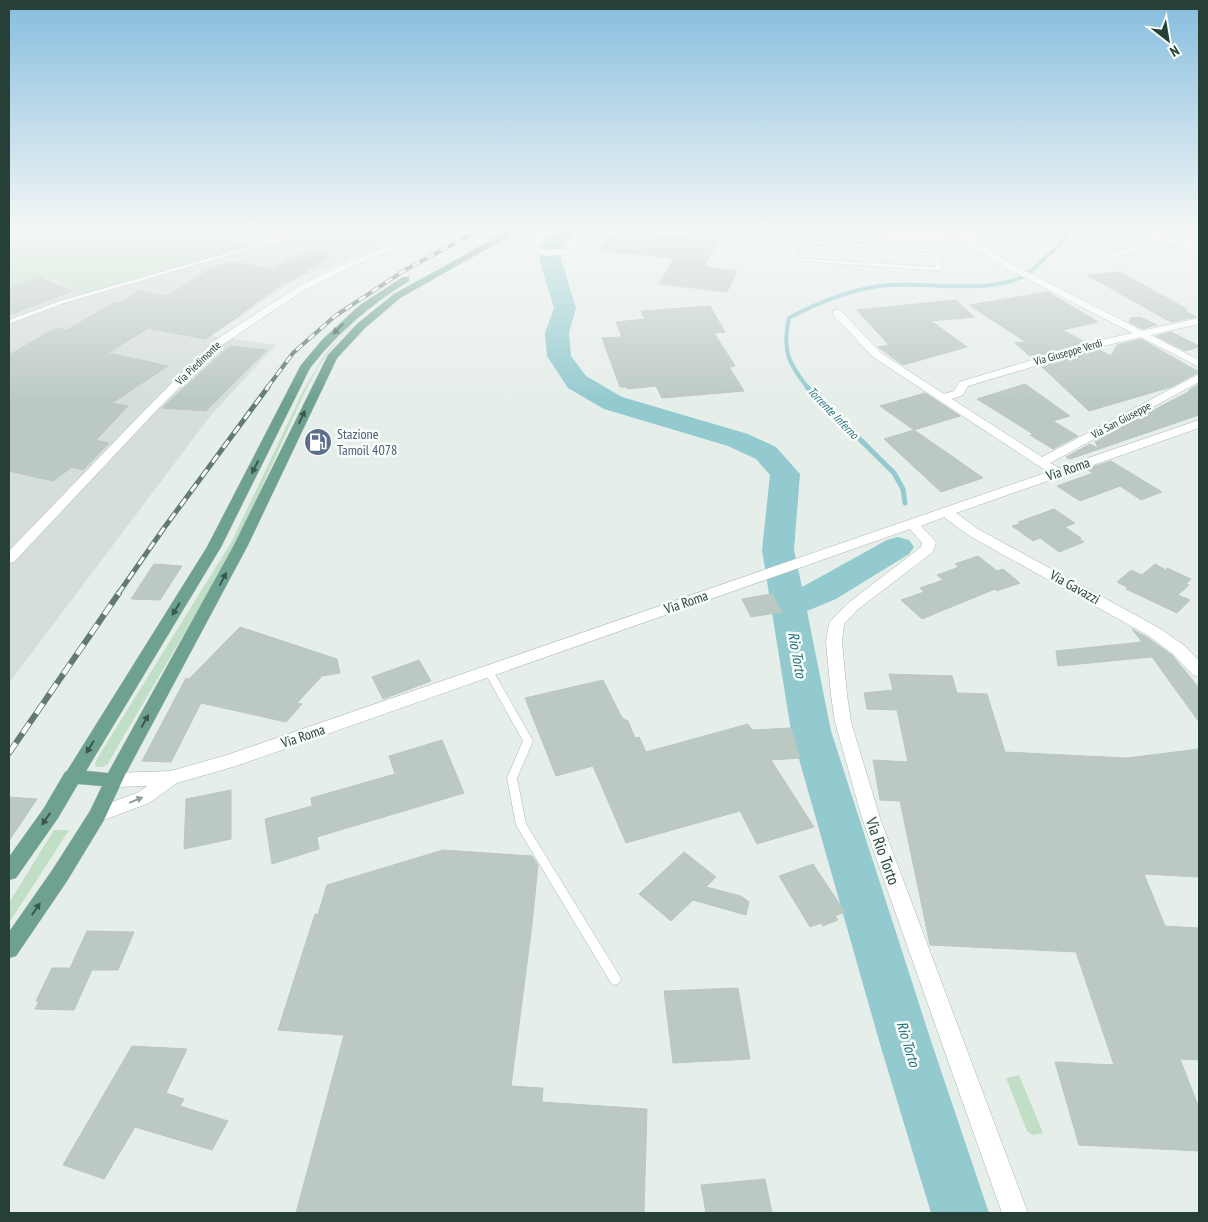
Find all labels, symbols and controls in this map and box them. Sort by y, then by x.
north arrow [1143,15,1193,65]
text: N [1167,41,1183,61]
one-way arrow [332,323,344,335]
street label: Via Giuseppe Verdi [1031,336,1104,369]
street label: Via Piedimonte [172,338,224,389]
water label: Torrente Inferno [805,383,862,442]
street label: Via San Giuseppe [1088,398,1154,442]
one-way arrow [298,410,306,424]
place label: Stazione Tamoil 4078 [337,425,397,459]
fuel station icon: Stazione Tamoil 4078 [303,427,333,457]
street label: Via Roma [1043,453,1092,485]
one-way arrow [251,460,259,474]
street label: Via Gavazzi [1046,565,1103,608]
one-way arrow [219,571,227,586]
street label: Via Roma [661,586,710,618]
one-way arrow [171,602,180,615]
water label: Rio Torto [784,630,811,681]
one-way arrow [141,714,149,728]
street label: Via Roma [278,720,327,752]
one-way arrow [85,740,95,753]
one-way arrow [129,796,143,804]
one-way arrow [41,812,51,826]
street label: Via Rio Torto [861,814,904,887]
one-way arrow [31,902,41,916]
water label: Rio Torto [893,1019,925,1070]

